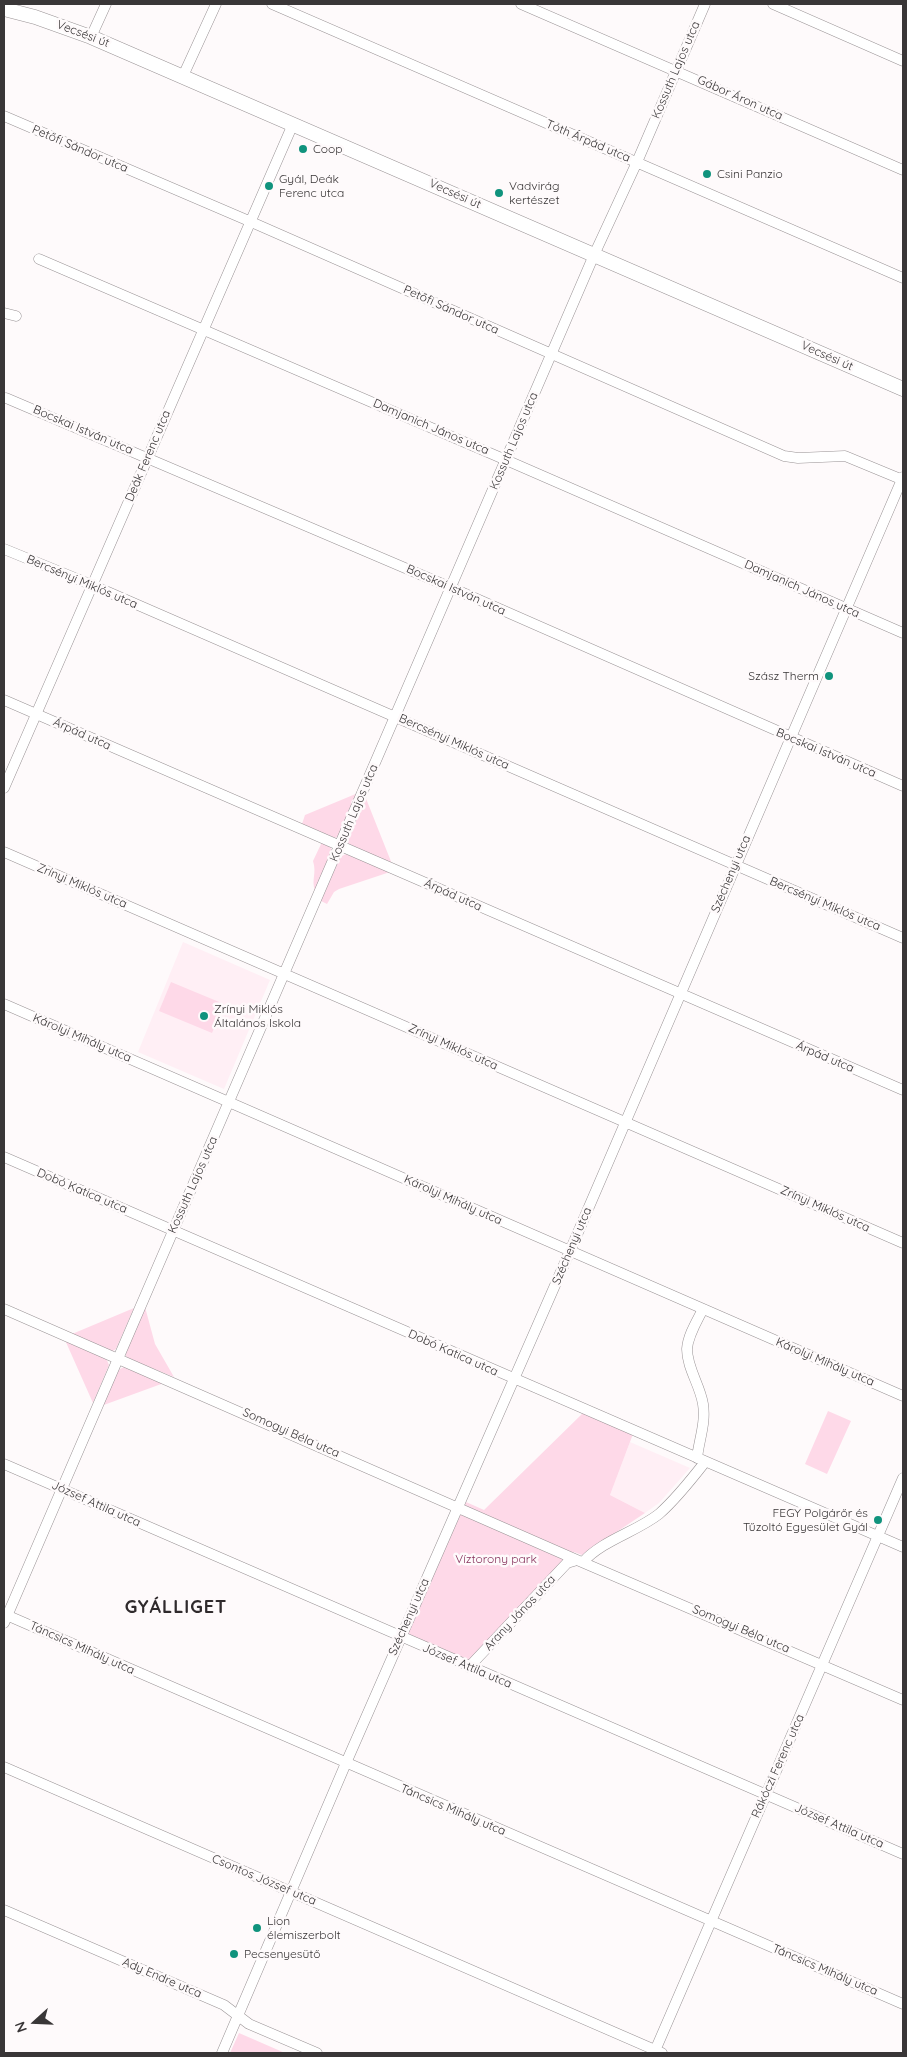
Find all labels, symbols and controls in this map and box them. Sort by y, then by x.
street label: Vecsési út [55,17,111,51]
street label: Kossuth Lajos utca [649,19,703,121]
street label: Gábor Áron utca [695,73,785,123]
street label: Tóth Árpád utca [544,117,632,165]
street label: Petőfi Sándor utca [30,122,130,176]
place label: Coop [313,142,343,156]
marker: Coop [297,143,309,155]
place label: Csini Panzio [717,167,783,181]
marker: Csini Panzio [701,168,713,180]
place label: Gyál, Deák Ferenc utca [279,172,344,200]
street label: Vecsési út [427,176,483,212]
place label: Vadvirág kertészet [509,179,560,207]
marker: Gyál, Deák Ferenc utca [263,180,275,192]
marker: Vadvirág kertészet [493,187,505,199]
street label: Petőfi Sándor utca [401,282,501,338]
street label: Vecsési út [799,338,855,374]
street label: Kossuth Lajos utca [487,390,541,492]
street label: Damjanich János utca [371,396,491,458]
street label: Bocskai István utca [31,402,135,458]
street label: Deák Ferenc utca [122,408,174,504]
street label: Bercsényi Miklós utca [24,552,140,612]
street label: Damjanich János utca [742,557,862,621]
street label: Bocskai István utca [404,562,508,618]
place label: Szász Therm [748,669,819,683]
marker: Szász Therm [823,670,835,682]
street label: Bercsényi Miklós utca [397,711,511,773]
street label: Árpád utca [51,715,113,753]
street label: Bocskai István utca [774,725,878,781]
street label: Kossuth Lajos utca [327,762,381,864]
street label: Széchenyi utca [708,833,754,915]
street label: Zrínyi Miklós utca [35,861,129,911]
street label: Bercsényi Miklós utca [767,874,883,934]
street label: Árpád utca [422,876,484,914]
place label: Zrínyi Miklós Általános Iskola [214,1002,301,1030]
marker: Zrínyi Miklós Általános Iskola [198,1010,210,1022]
street label: Károlyi Mihály utca [30,1011,134,1065]
street label: Zrínyi Miklós utca [406,1021,500,1073]
street label: Árpád utca [794,1038,856,1076]
street label: Kossuth Lajos utca [165,1134,221,1236]
street label: Dobó Katica utca [35,1165,129,1217]
street label: Károlyi Mihály utca [402,1172,504,1228]
street label: Zrínyi Miklós utca [778,1183,872,1235]
street label: Széchenyi utca [549,1205,595,1287]
street label: Dobó Katica utca [406,1327,500,1379]
street label: Károlyi Mihály utca [773,1335,877,1389]
street label: Somogyi Béla utca [240,1405,342,1461]
street label: József Attila utca [49,1478,143,1530]
place label: FEGY Polgárőr és Tűzoltó Egyesület Gyál [743,1506,868,1534]
marker: FEGY Polgárőr és Tűzoltó Egyesület Gyál [872,1514,884,1526]
park label: Víztorony park [455,1552,537,1566]
street label: Arany János utca [481,1572,559,1654]
street label: Széchenyi utca [386,1576,432,1658]
district label: GYÁLLIGET [124,1597,228,1619]
street label: Somogyi Béla utca [690,1602,792,1656]
street label: Táncsics Mihály utca [27,1618,137,1678]
street label: József Attila utca [420,1641,514,1691]
street label: Rákóczi Ferenc utca [749,1712,807,1820]
street label: Táncsics Mihály utca [398,1781,508,1839]
street label: József Attila utca [792,1801,886,1851]
street label: Csontos József utca [210,1852,318,1908]
place label: Lion élemiszerbolt [267,1914,341,1942]
marker: Lion élemiszerbolt [251,1922,263,1934]
street label: Táncsics Mihály utca [770,1941,880,1999]
place label: Pecsenyesütő [244,1947,321,1961]
marker: Pecsenyesütő [228,1948,240,1960]
street label: Ady Endre utca [120,1955,204,2001]
north arrow [10,1997,60,2047]
text: N [11,2019,31,2035]

